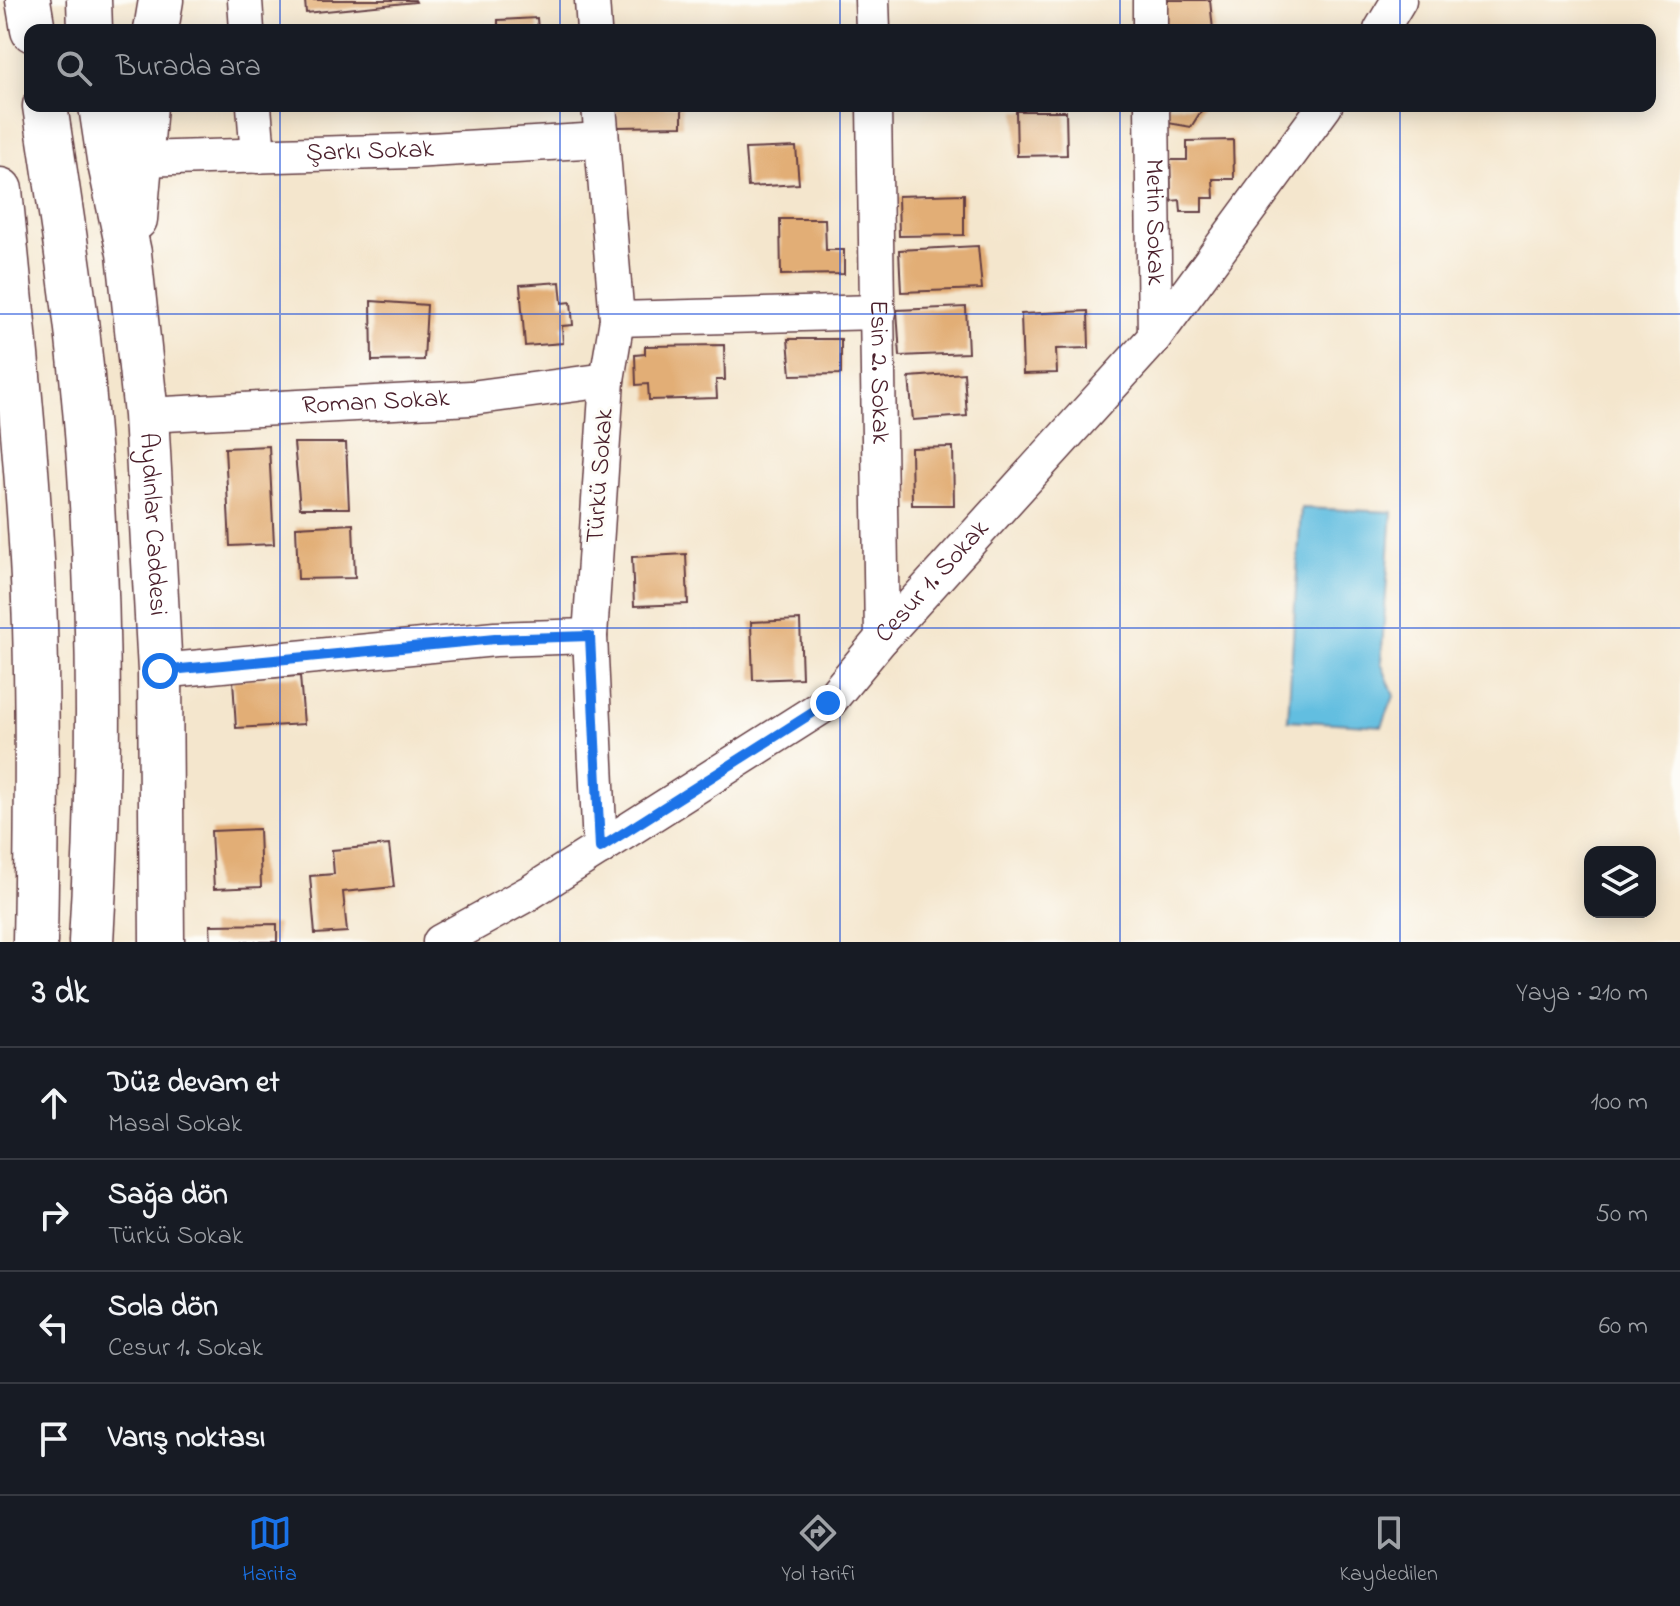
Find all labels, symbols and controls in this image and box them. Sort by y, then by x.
search box [24,24,1656,112]
icon: search [52,46,96,90]
text: Burada ara [116,46,261,90]
street label: Şarkı Sokak [306,131,435,173]
street label: Metin Sokak [1134,158,1173,286]
street label: Esin 2. Sokak [858,300,898,445]
street label: Roman Sokak [301,380,451,426]
street label: Türkü Sokak [577,407,625,545]
street label: Aydınlar Caddesi [128,432,176,617]
street label: Cesur 1. Sokak [867,511,999,652]
route start [142,653,178,689]
route end [810,685,846,721]
map controls [1584,846,1656,918]
button: layers [1584,846,1656,918]
text: 3 dk [32,969,89,1019]
text: Yaya · 210 m [1516,975,1648,1013]
text: Düz devam et [108,1062,280,1106]
icon: ahead [32,1081,76,1125]
text: 100 m [1591,1084,1648,1122]
text: Masal Sokak [108,1106,242,1144]
text: Sağa dön [108,1174,228,1218]
icon: right [32,1193,76,1237]
text: 50 m [1595,1196,1648,1234]
text: Türkü Sokak [108,1218,243,1256]
text: Sola dön [108,1286,218,1330]
icon: left [32,1305,76,1349]
text: 60 m [1599,1308,1648,1346]
text: Cesur 1. Sokak [108,1330,263,1368]
icon: arrive [32,1417,76,1461]
text: Varış noktası [108,1417,265,1461]
tab: Harita [242,1511,297,1591]
tab: Yol tarifi [781,1511,855,1591]
tab: Kaydedilen [1339,1511,1438,1591]

